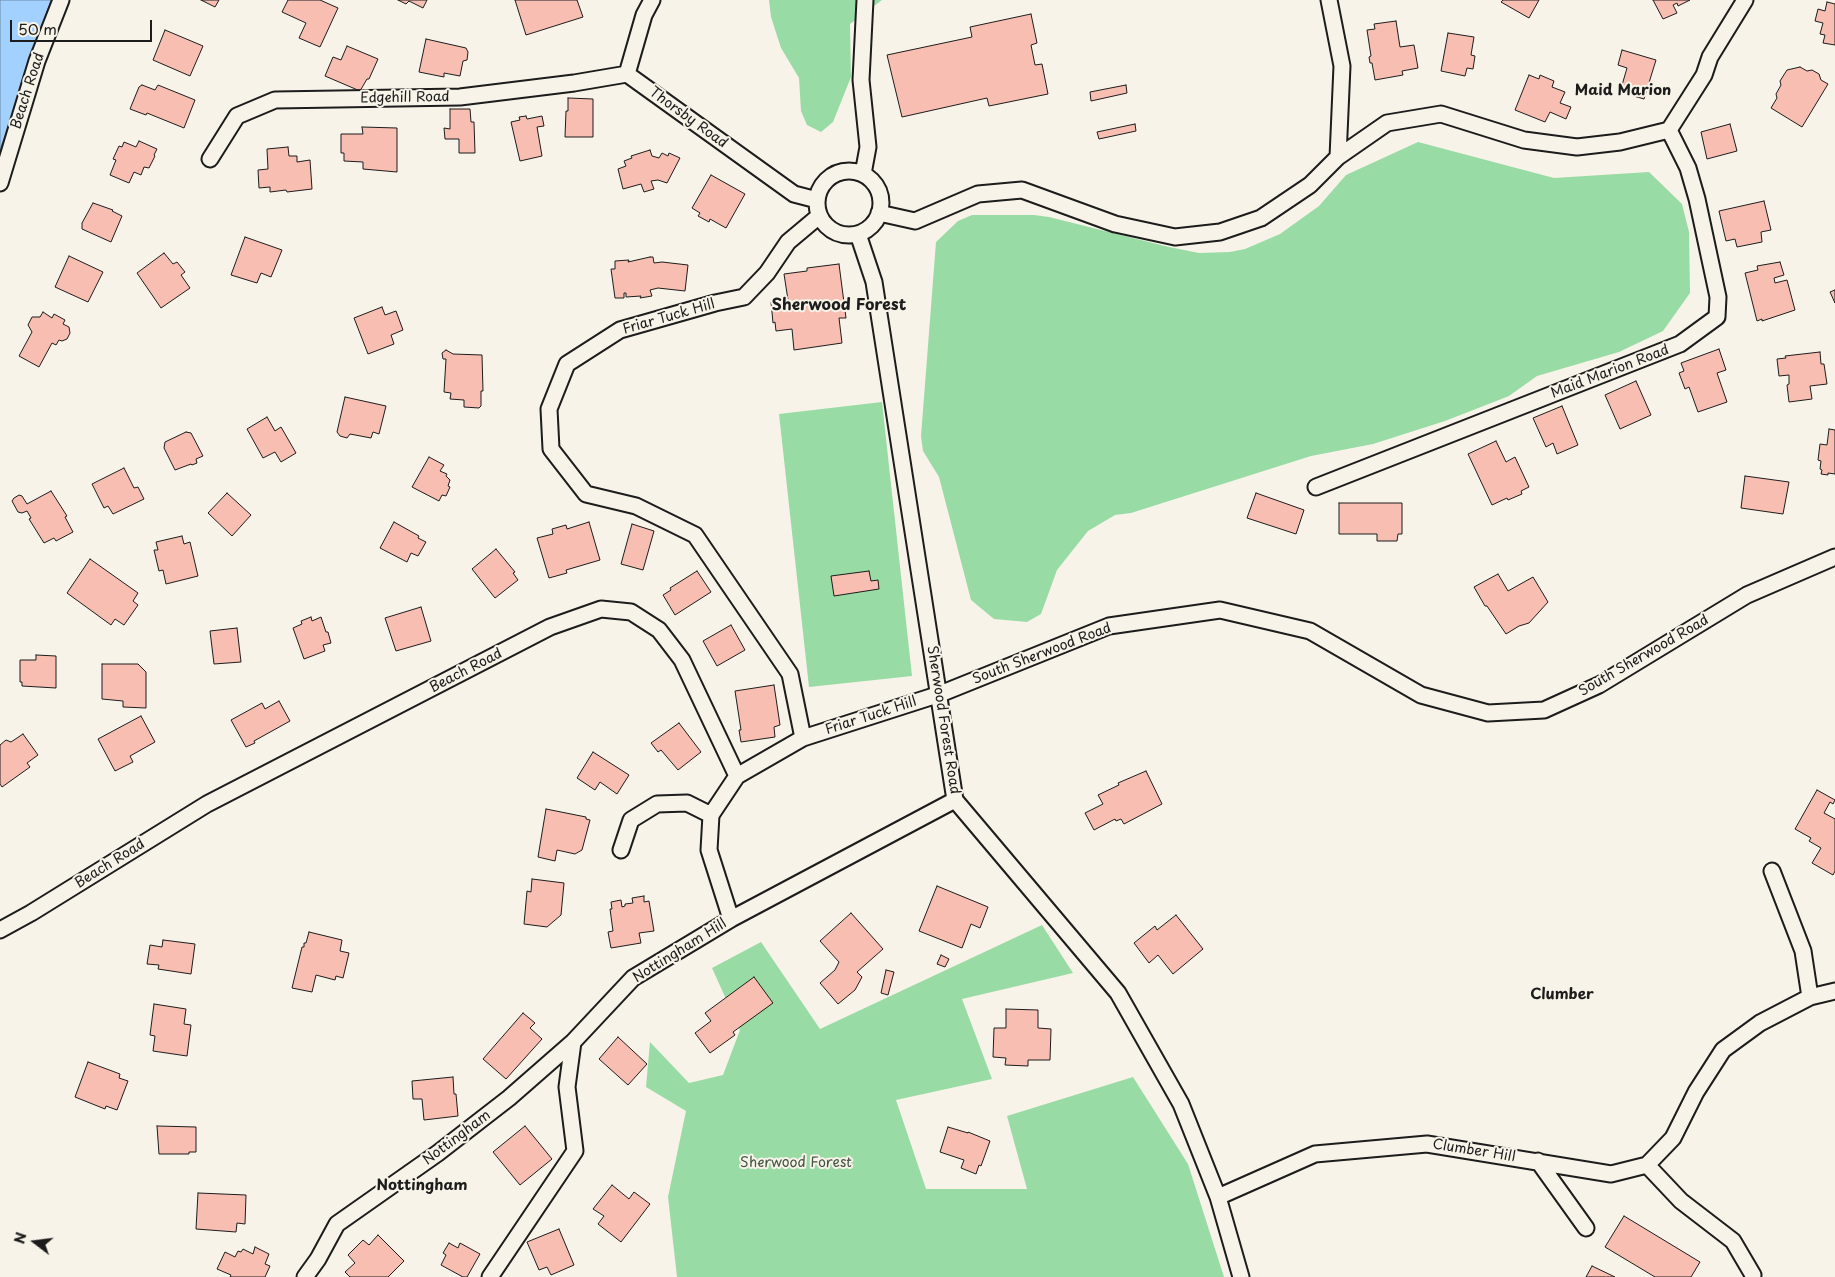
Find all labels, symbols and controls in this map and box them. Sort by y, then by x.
scale bar [12,10,155,42]
text: 50 m [18,17,57,40]
street label: Beach Road [8,51,48,131]
district label: Maid Marion [1575,82,1671,100]
street label: Thorsby Road [646,84,730,152]
street label: Edgehill Road [360,89,450,107]
street label: Friar Tuck Hill [621,296,717,338]
district label: Sherwood Forest [772,296,906,316]
street label: Maid Marion Road [1549,342,1671,402]
street label: South Sherwood Road [1576,612,1712,700]
street label: South Sherwood Road [970,620,1114,688]
street label: Sherwood Forest Road [923,644,963,796]
street label: Beach Road [427,645,505,697]
street label: Friar Tuck Hill [823,693,919,739]
street label: Beach Road [72,836,148,892]
street label: Nottingham Hill [630,915,730,987]
district label: Clumber [1530,986,1594,1004]
street label: Nottingham [420,1107,494,1169]
street label: Clumber Hill [1431,1136,1517,1166]
park label: Sherwood Forest [740,1155,852,1171]
district label: Nottingham [377,1177,467,1195]
north arrow [10,1217,60,1267]
text: N [8,1230,32,1246]

